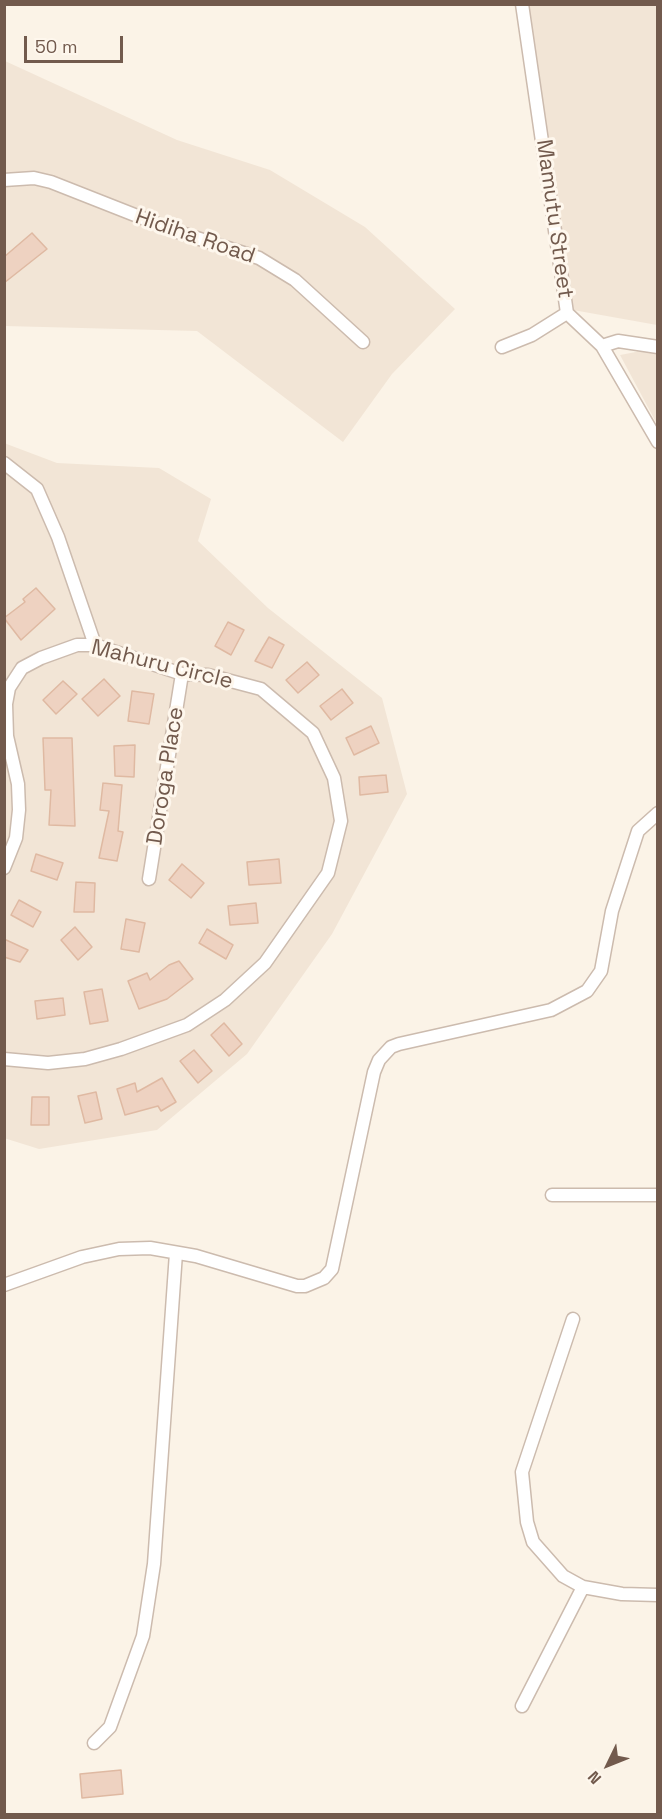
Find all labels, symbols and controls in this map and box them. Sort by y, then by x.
scale bar [27,24,126,62]
text: 50 m [35,35,77,58]
street label: Mamutu Street [530,138,578,300]
street label: Hidiha Road [132,204,258,270]
street label: Mahuru Circle [89,635,235,695]
street label: Doroga Place [142,705,190,847]
north arrow [578,1735,638,1795]
text: N [583,1767,606,1789]

